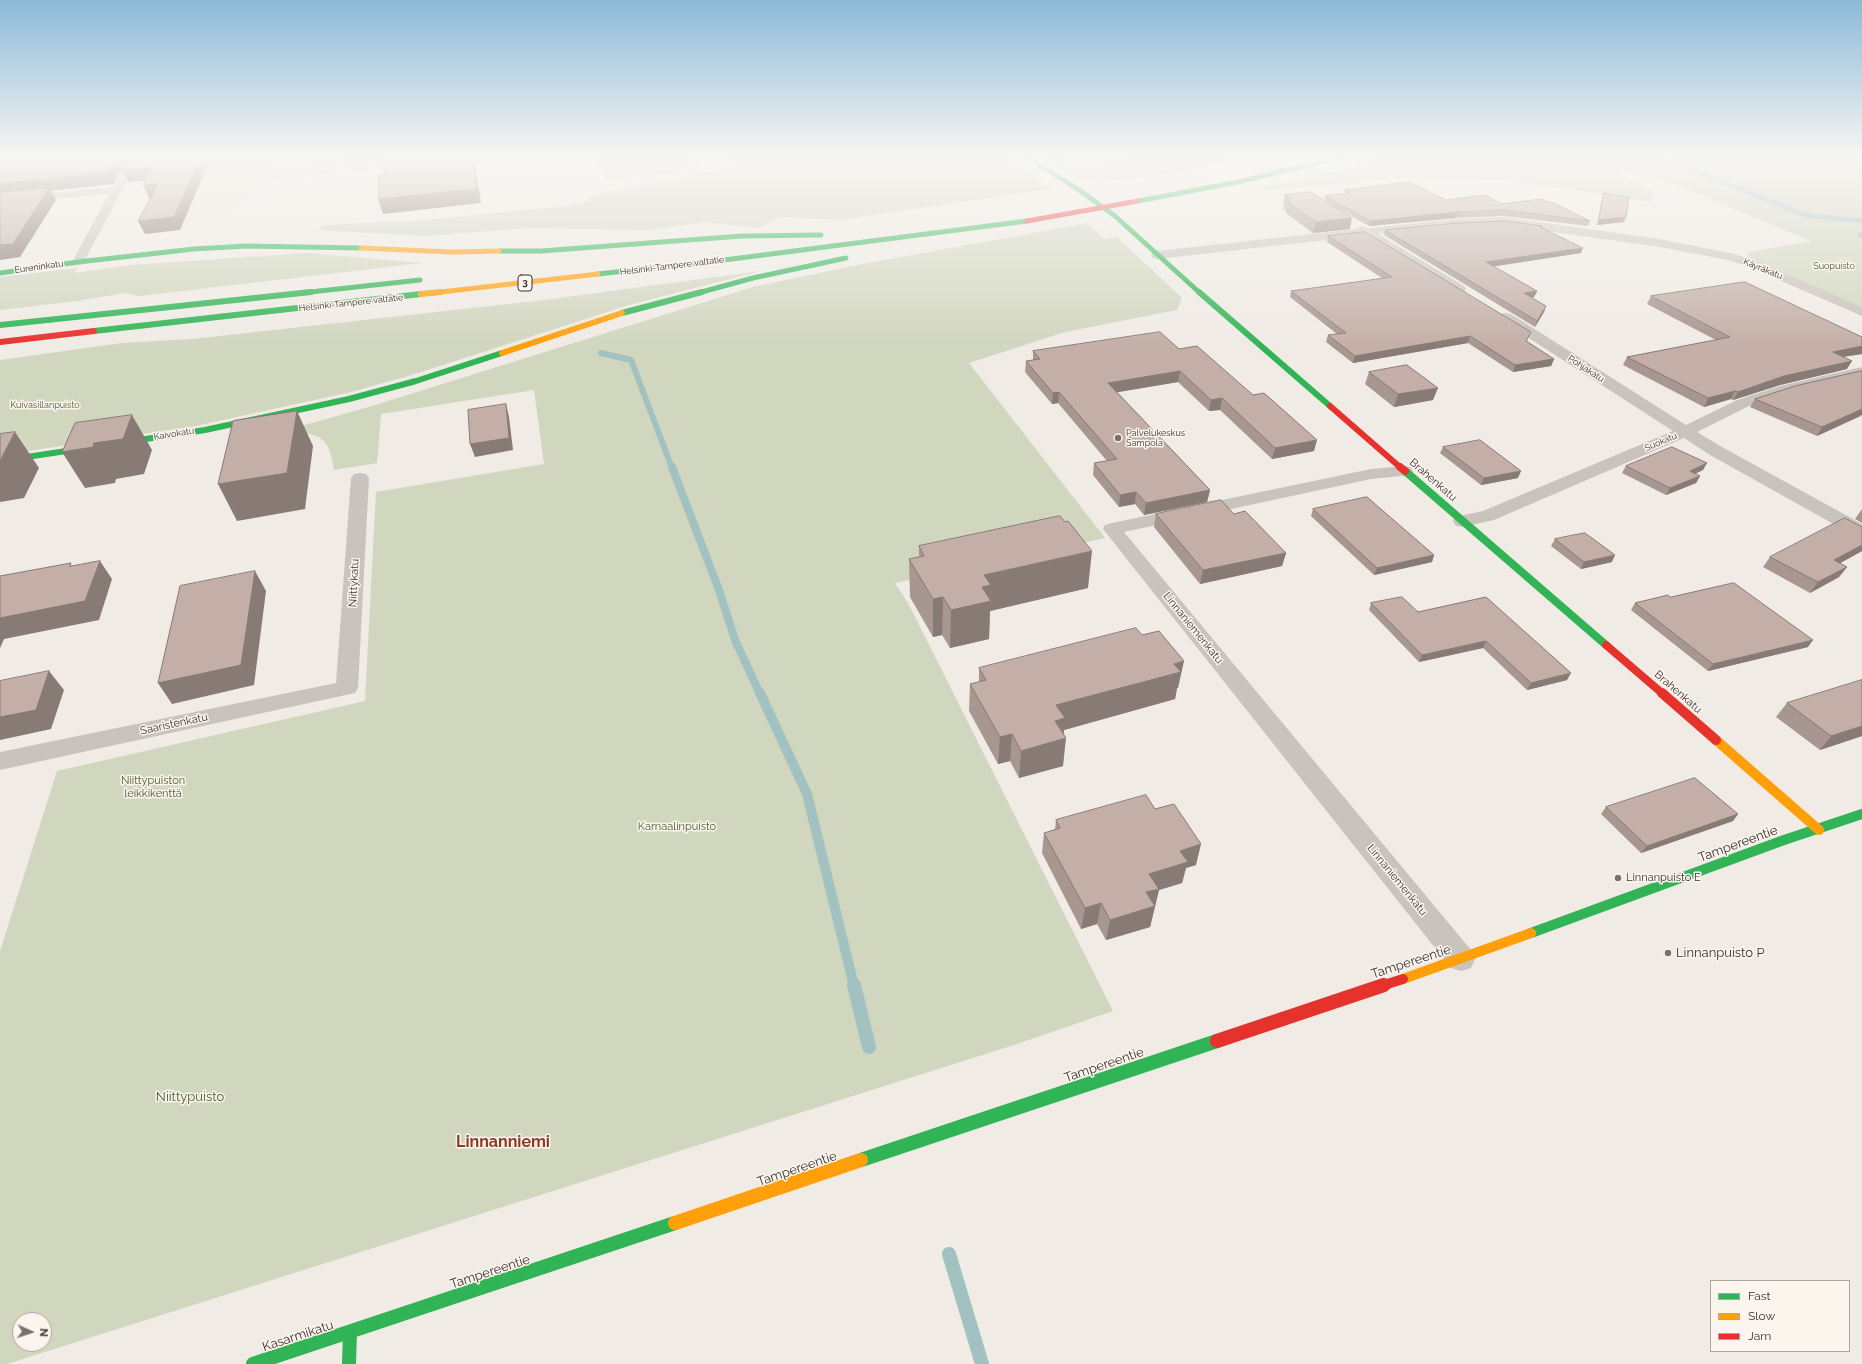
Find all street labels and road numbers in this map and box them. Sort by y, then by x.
street label: Helsinki-Tampere valtatie [619,254,725,278]
street label: Käyräkatu [1742,256,1784,282]
street label: Eureninkatu [14,258,64,276]
road number: 3 [518,275,532,291]
street label: Helsinki-Tampere valtatie [298,292,404,314]
street label: Pohjakatu [1566,353,1606,385]
street label: Kaivokatu [153,425,195,443]
street label: Suokatu [1643,430,1679,454]
street label: Brahenkatu [1407,456,1459,504]
street label: Niittykatu [346,558,362,608]
street label: Linnaniemenkatu [1160,590,1226,666]
street label: Brahenkatu [1652,668,1704,716]
street label: Saaristenkatu [139,710,209,738]
street label: Tampereentie [1696,822,1780,866]
street label: Linnaniemenkatu [1364,842,1430,918]
street label: Tampereentie [1369,942,1453,982]
street label: Tampereentie [1062,1044,1146,1086]
street label: Tampereentie [755,1148,839,1190]
street label: Tampereentie [448,1252,532,1292]
street label: Kasarmikatu [260,1317,336,1355]

